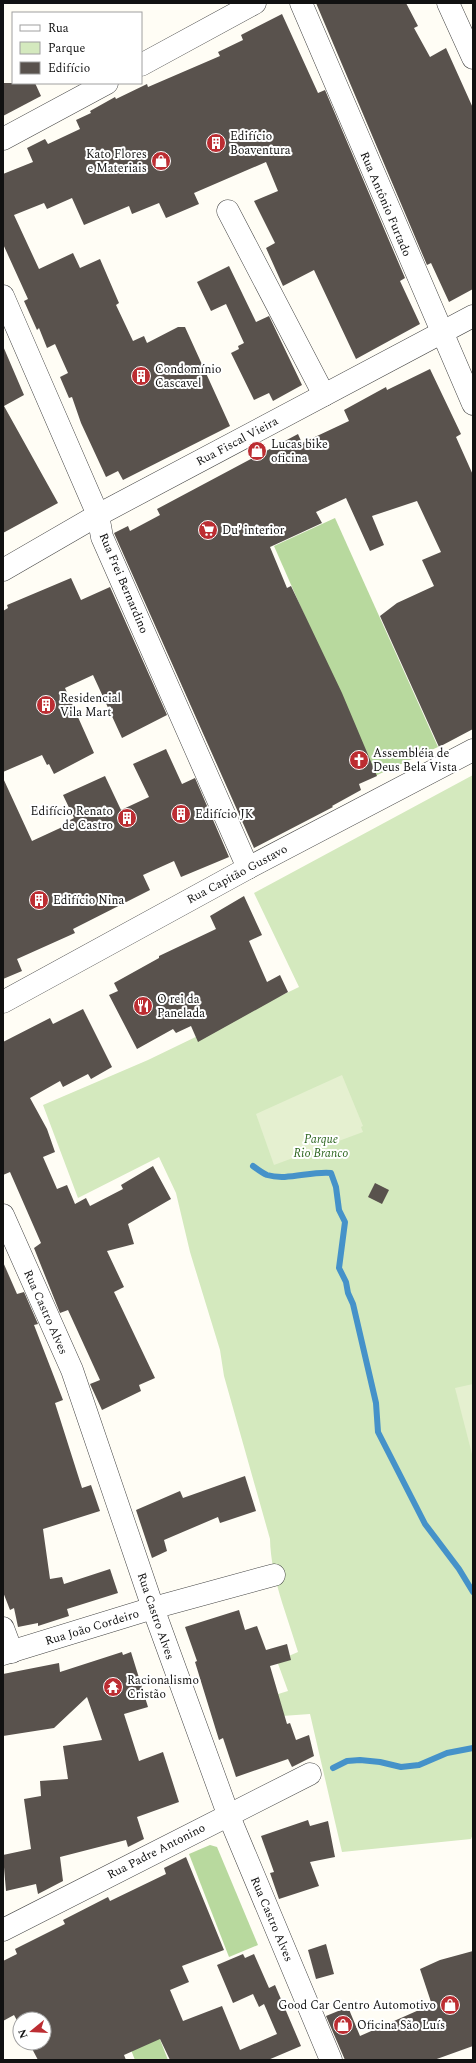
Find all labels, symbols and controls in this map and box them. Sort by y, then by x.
legend [12,12,142,84]
text: Rua [48,19,69,38]
text: Parque [48,39,85,58]
text: Edifício [48,59,90,78]
place label: Edifício Boaventura [230,127,291,160]
building icon: Edifício Boaventura [205,132,227,154]
place label: Kato Flores e Materiais [86,145,147,178]
street label: Rua Antônio Furtado [355,149,416,260]
shop icon: Kato Flores e Materiais [150,150,172,172]
place label: Condomínio Cascavel [155,360,222,393]
building icon: Condomínio Cascavel [130,365,152,387]
street label: Rua Fiscal Vieira [193,412,282,471]
place label: Lucas bike oficina [271,435,328,468]
shop icon: Lucas bike oficina [246,440,268,462]
supermarket icon: Du' interior [197,519,219,541]
place label: Du' interior [222,521,285,540]
street label: Rua Frei Bernardino [94,530,153,637]
place label: Residencial Vila Mart [60,689,121,722]
building icon: Residencial Vila Mart [35,694,57,716]
place label: Assembléia de Deus Bela Vista [373,744,457,777]
church icon: Assembléia de Deus Bela Vista [348,749,370,771]
place label: Edifício Renato de Castro [31,802,113,835]
building icon: Edifício JK [170,803,192,825]
place label: Edifício JK [195,805,254,824]
building icon: Edifício Renato de Castro [116,807,138,829]
street label: Rua Capitão Gustavo [183,840,291,909]
building icon: Edifício Nina [28,889,50,911]
place label: Edifício Nina [53,891,124,910]
place label: O rei da Panelada [157,990,205,1023]
restaurant icon: O rei da Panelada [132,995,154,1017]
park label: Parque Rio Branco [294,1130,348,1163]
street label: Rua Castro Alves [18,1267,73,1358]
street label: Rua Castro Alves [132,1570,179,1662]
street label: Rua João Cordeiro [43,1604,141,1651]
place label: Racionalismo Cristão [127,1671,199,1704]
temple icon: Racionalismo Cristão [102,1676,124,1698]
street label: Rua Padre Antonino [104,1818,209,1884]
street label: Rua Castro Alves [245,1874,298,1965]
shop icon: Good Car Centro Automotivo [439,1994,461,2016]
place label: Good Car Centro Automotivo [278,1996,436,2015]
north arrow [12,2011,52,2051]
shop icon: Oficina São Luís [332,2014,354,2036]
place label: Oficina São Luís [357,2016,445,2035]
text: N [13,2027,32,2041]

